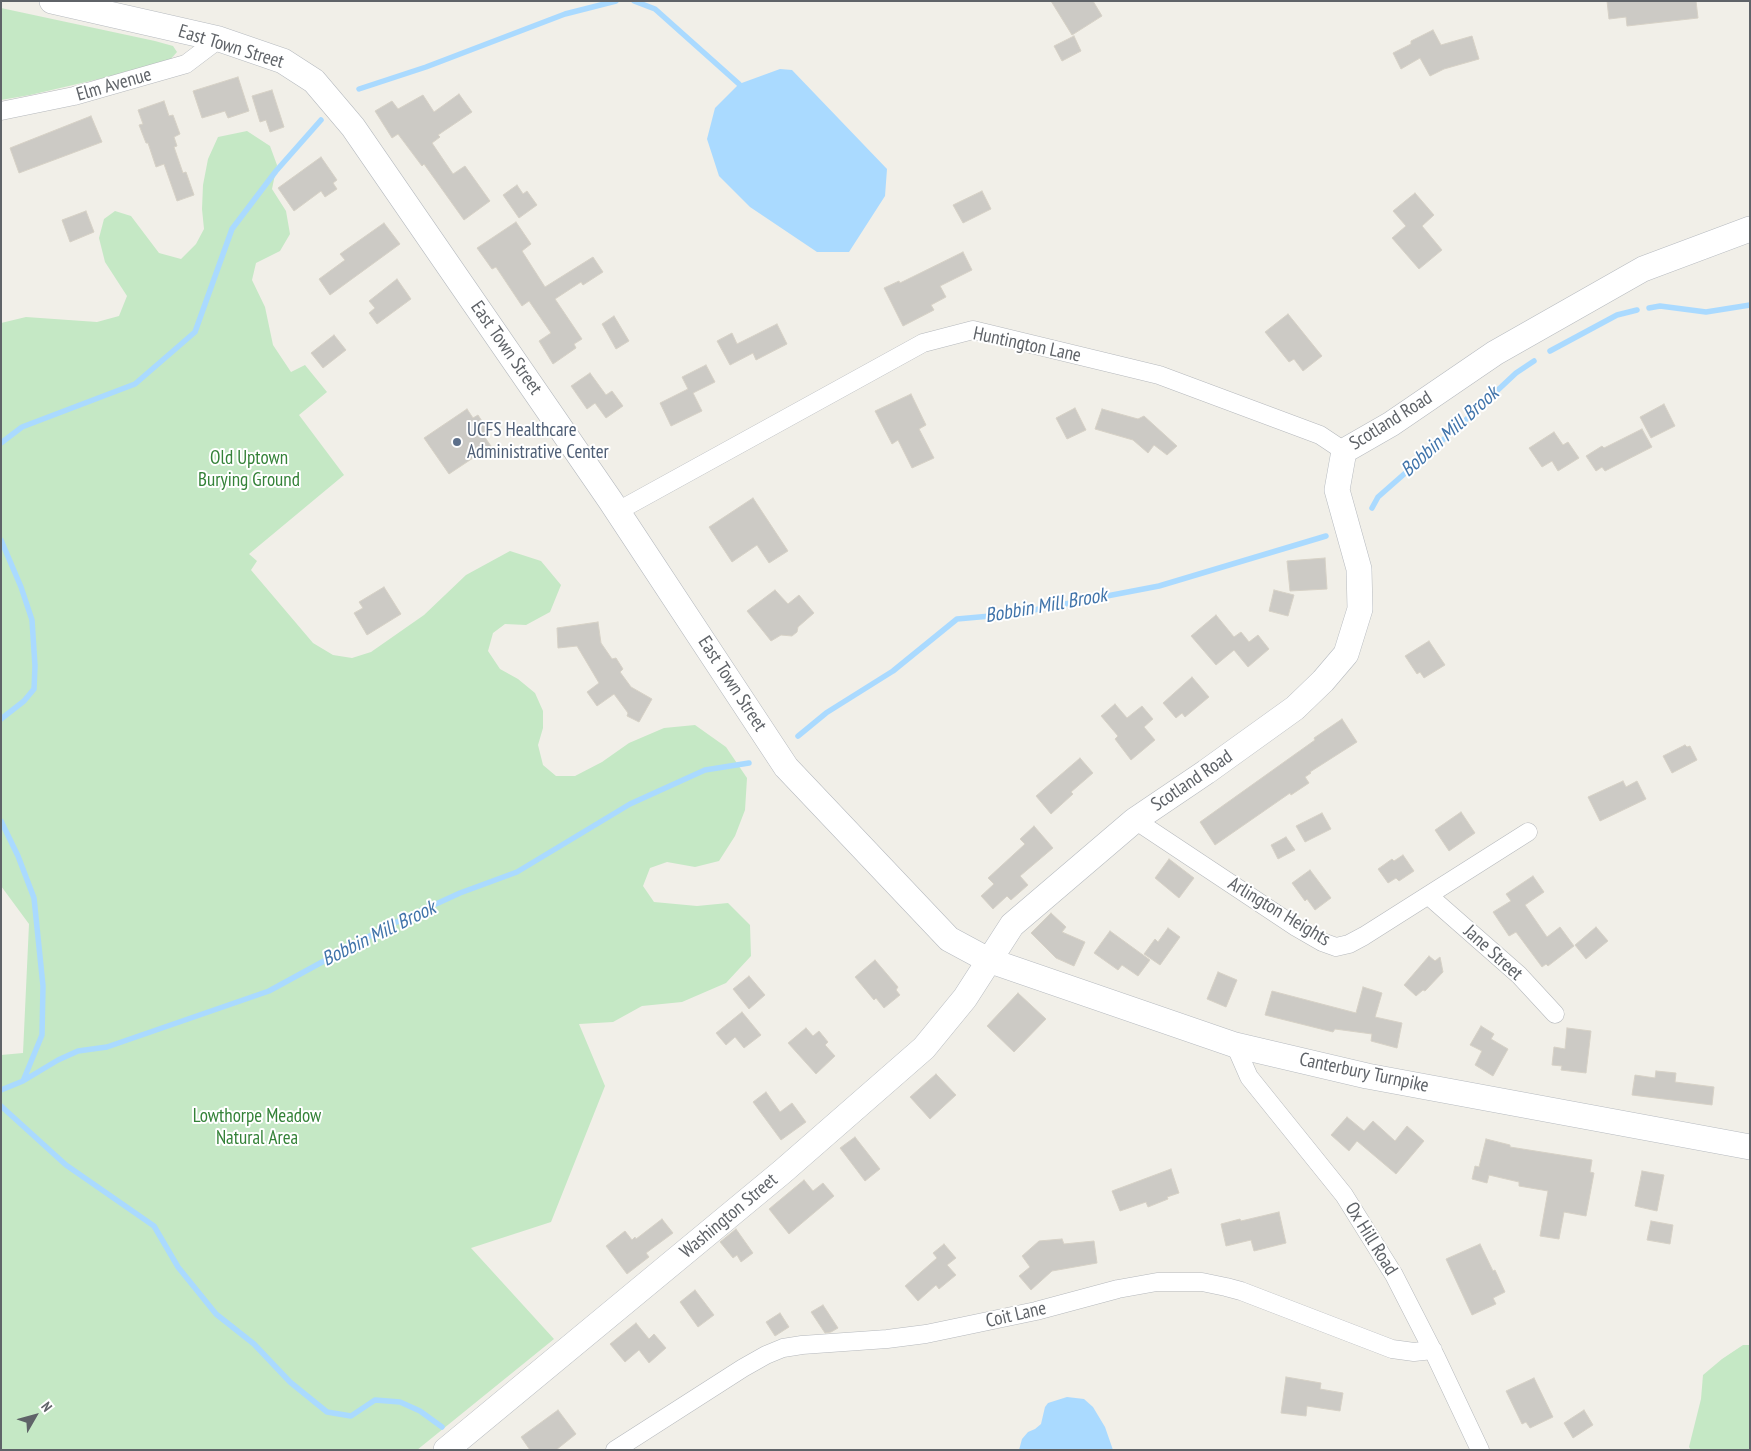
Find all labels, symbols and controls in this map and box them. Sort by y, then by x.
street label: East Town Street [176,20,286,74]
street label: Elm Avenue [74,63,154,107]
street label: East Town Street [465,297,547,399]
street label: Huntington Lane [971,322,1083,368]
water label: Bobbin Mill Brook [1396,382,1504,482]
street label: Scotland Road [1346,387,1436,455]
place label: UCFS Healthcare Administrative Center [467,420,609,464]
marker: UCFS Healthcare Administrative Center [451,436,463,448]
park label: Old Uptown Burying Ground [198,448,300,492]
water label: Bobbin Mill Brook [983,583,1109,629]
street label: East Town Street [693,632,771,736]
street label: Scotland Road [1147,746,1237,816]
street label: Arlington Heights [1224,873,1334,951]
water label: Bobbin Mill Brook [318,896,440,972]
street label: Jane Street [1459,921,1527,985]
street label: Canterbury Turnpike [1297,1048,1431,1098]
park label: Lowthorpe Meadow Natural Area [193,1106,321,1150]
street label: Washington Street [676,1169,782,1263]
street label: Ox Hill Road [1340,1198,1402,1280]
street label: Coit Lane [984,1297,1048,1333]
north arrow [10,1391,60,1441]
text: N [37,1398,56,1415]

